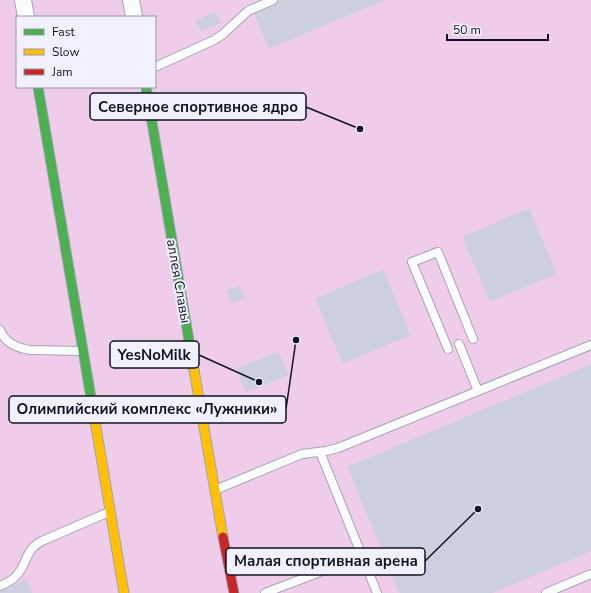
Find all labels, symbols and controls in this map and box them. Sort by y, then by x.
legend [16,16,156,88]
scale bar [447,16,548,42]
text: 50 m [453,22,481,38]
text: Fast [52,24,75,40]
text: Slow [52,44,80,60]
text: Jam [51,64,73,80]
callout: Северное спортивное ядро [90,93,306,120]
text: Северное спортивное ядро [98,97,298,117]
street label: аллея Славы [162,237,195,325]
callout: YesNoMilk [110,341,199,368]
text: YesNoMilk [116,345,191,365]
callout: Олимпийский комплекс «Лужники» [9,396,286,423]
text: Олимпийский комплекс «Лужники» [17,399,277,419]
callout: Малая спортивная арена [226,548,425,575]
text: Малая спортивная арена [234,551,418,571]

